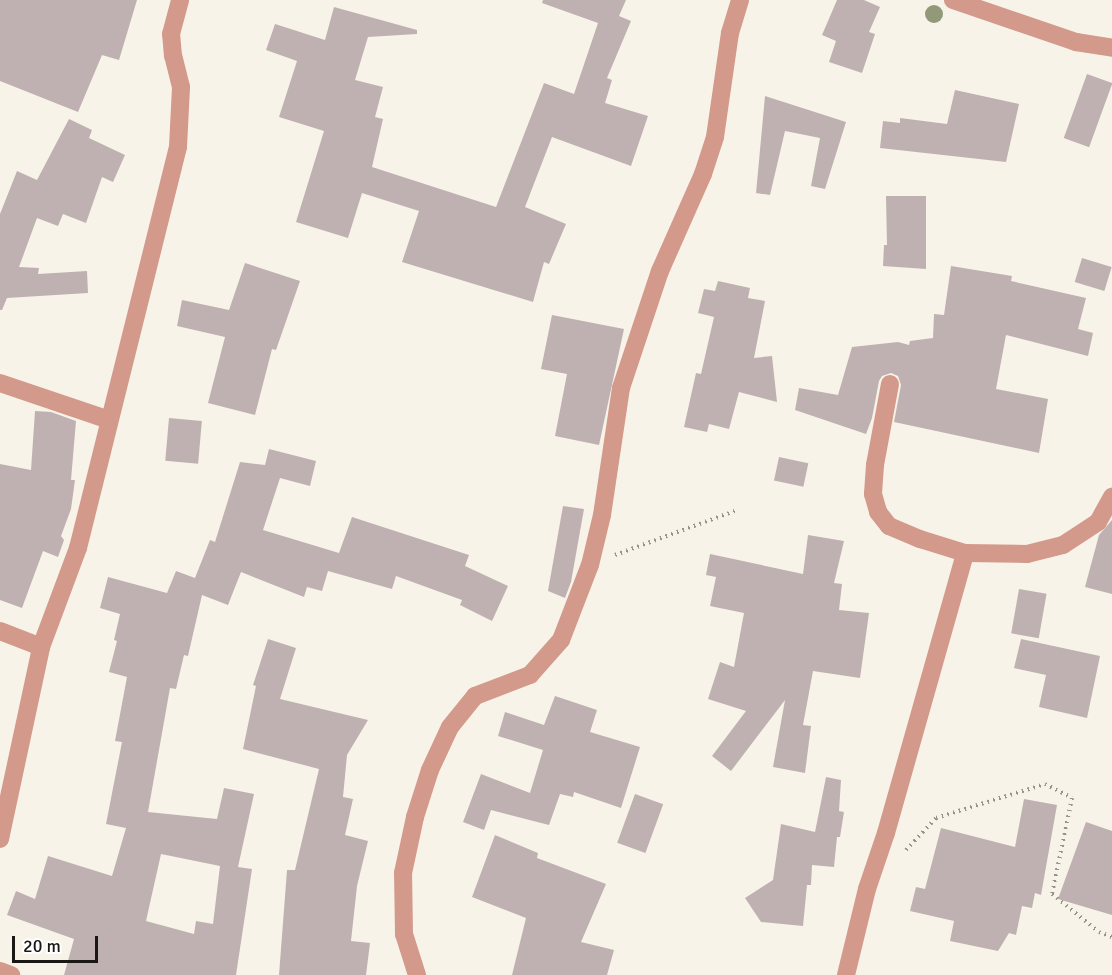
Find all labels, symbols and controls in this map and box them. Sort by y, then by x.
scale bar [15,924,100,962]
text: 20 m [23,935,61,957]

